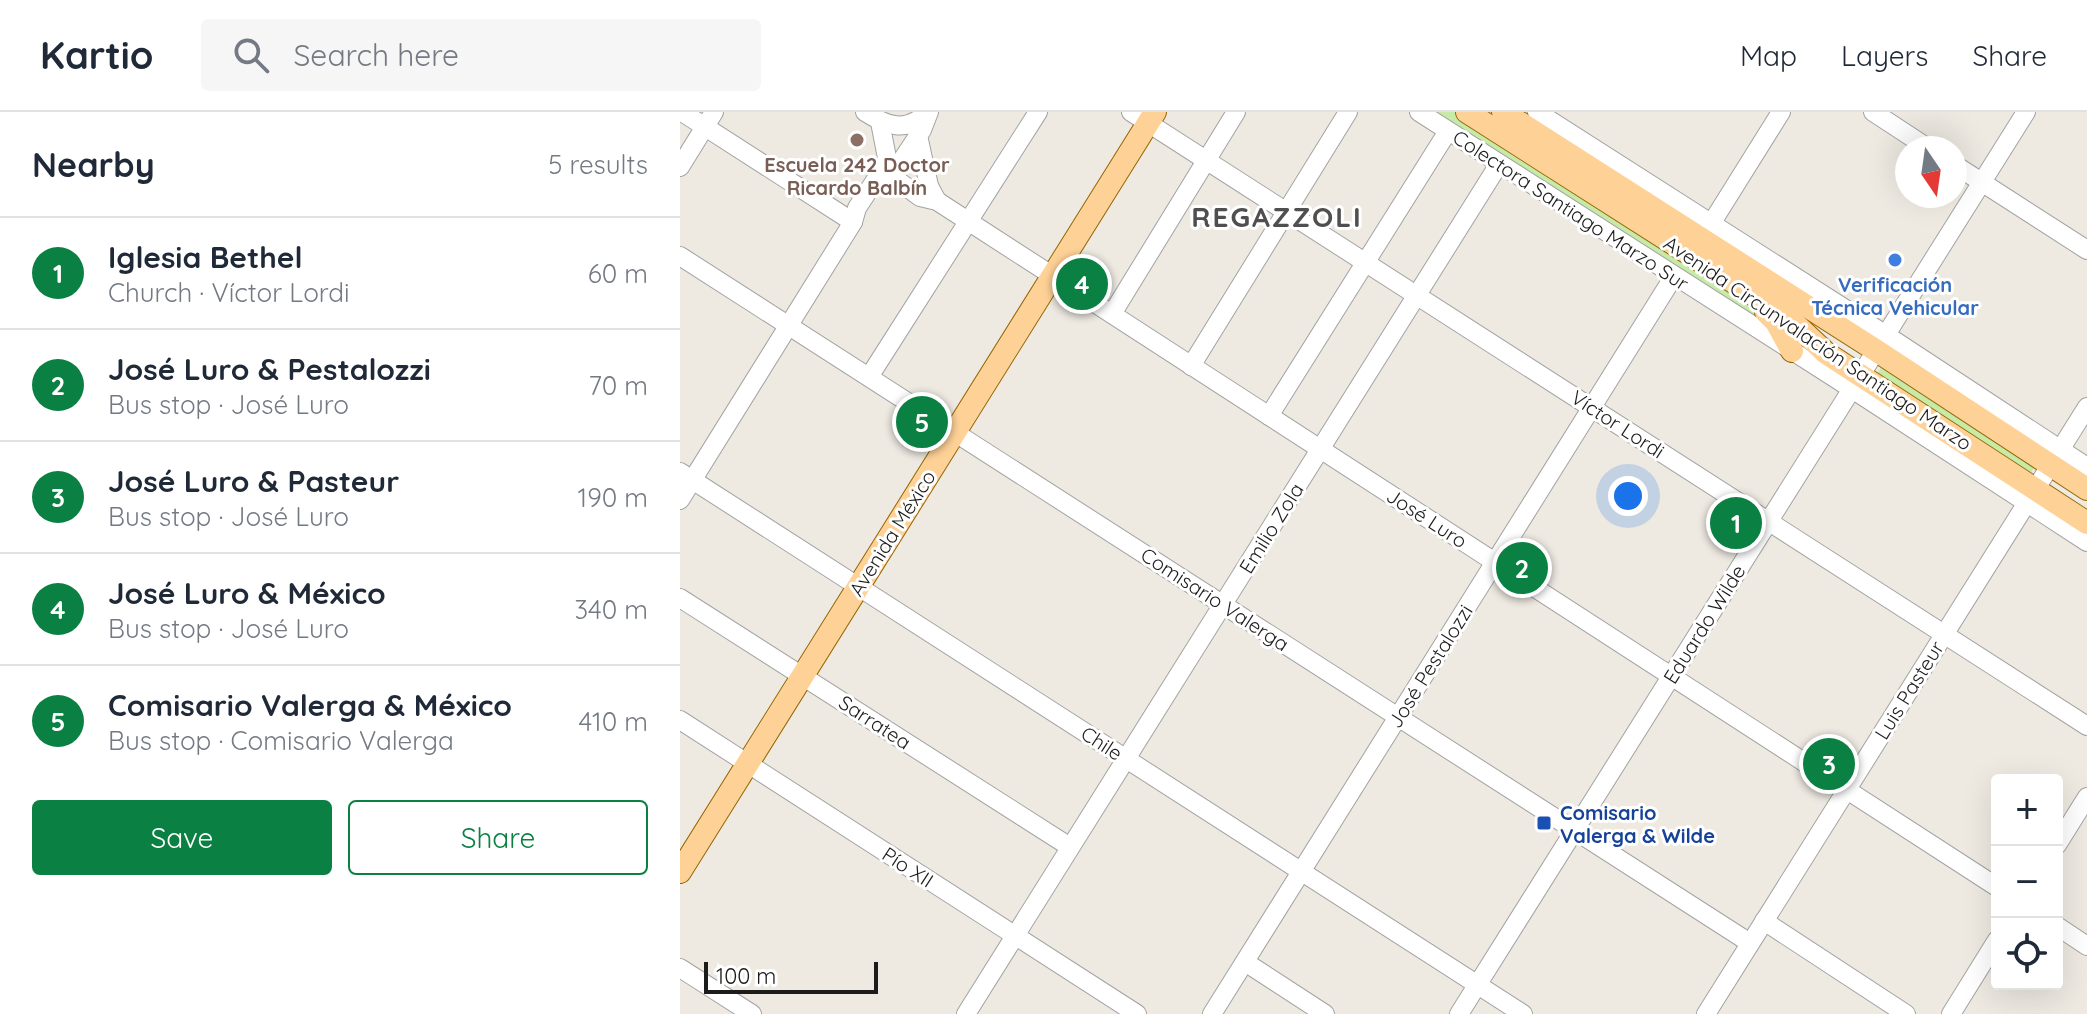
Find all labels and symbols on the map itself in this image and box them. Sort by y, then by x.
street label: Colectora Santiago Marzo Sur [1448,124,1694,296]
marker: Escuela 242 Doctor Ricardo Balbín [848,131,866,149]
north arrow [1895,136,1967,208]
place label: Escuela 242 Doctor Ricardo Balbín [764,152,950,200]
district label: REGAZZOLI [1191,199,1363,234]
street label: Avenida Circunvalación Santiago Marzo [1659,230,1977,456]
marker: Verificación Técnica Vehicular [1886,251,1904,269]
pin: 4 [1056,254,1108,314]
place label: Verificación Técnica Vehicular [1811,272,1979,320]
street label: Víctor Lordi [1567,385,1669,463]
pin: 5 [896,392,948,452]
street label: Avenida México [843,465,941,601]
your location [1608,476,1648,516]
street label: Emilio Zola [1233,478,1309,578]
street label: José Luro [1382,483,1472,553]
pin: 1 [1710,493,1762,553]
pin: 2 [1496,538,1548,598]
street label: Comisario Valerga [1136,542,1294,656]
street label: Eduardo Wilde [1657,560,1751,688]
street label: José Pestalozzi [1382,600,1478,732]
street label: Luis Pasteur [1869,636,1949,744]
street label: Sarratea [834,690,916,754]
street label: Chile [1077,720,1127,766]
pin: 3 [1803,734,1855,794]
place label: Comisario Valerga & Wilde [1560,800,1715,848]
marker: Comisario Valerga & Wilde [1535,814,1553,832]
street label: Pío XII [878,841,938,893]
scale bar [704,958,878,994]

